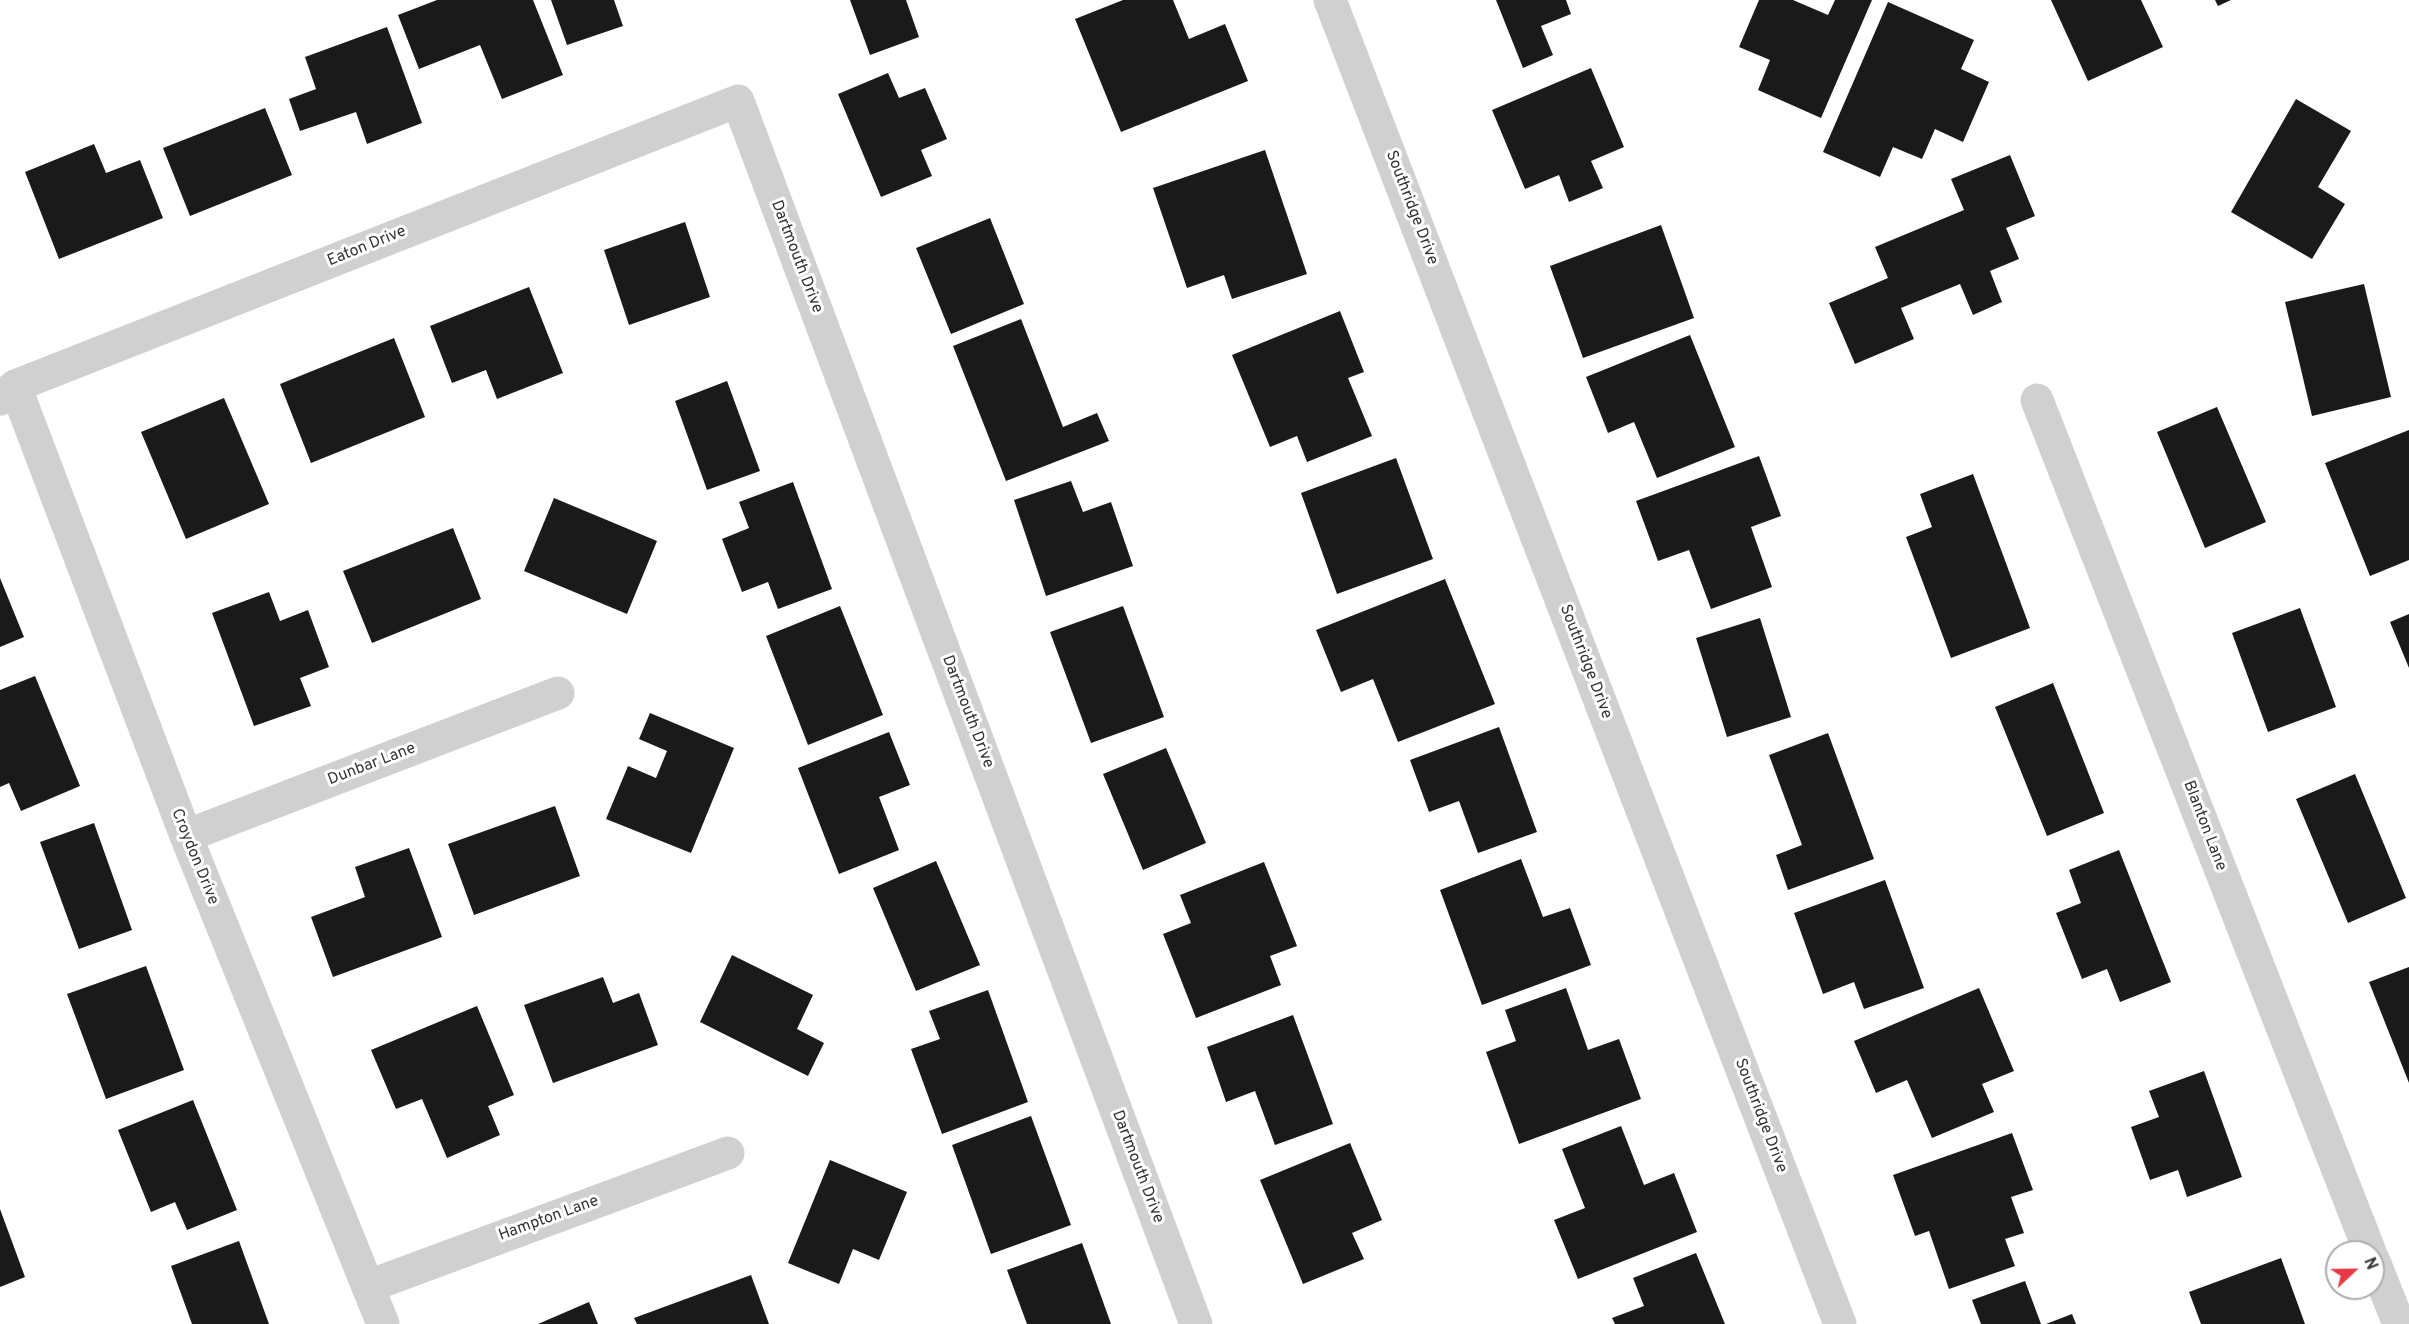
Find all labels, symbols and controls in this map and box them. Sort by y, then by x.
street label: Southridge Drive [1380,148,1442,268]
street label: Dartmouth Drive [766,198,826,316]
street label: Eaton Drive [325,223,409,271]
street label: Southridge Drive [1554,602,1616,722]
street label: Dartmouth Drive [937,653,997,771]
street label: Dunbar Lane [325,740,419,790]
street label: Blanton Lane [2178,778,2230,874]
street label: Croydon Drive [166,806,222,908]
street label: Southridge Drive [1729,1056,1791,1176]
street label: Dartmouth Drive [1107,1108,1167,1226]
street label: Hampton Lane [496,1192,602,1246]
north arrow [2325,1240,2385,1300]
text: N [2358,1255,2381,1273]

